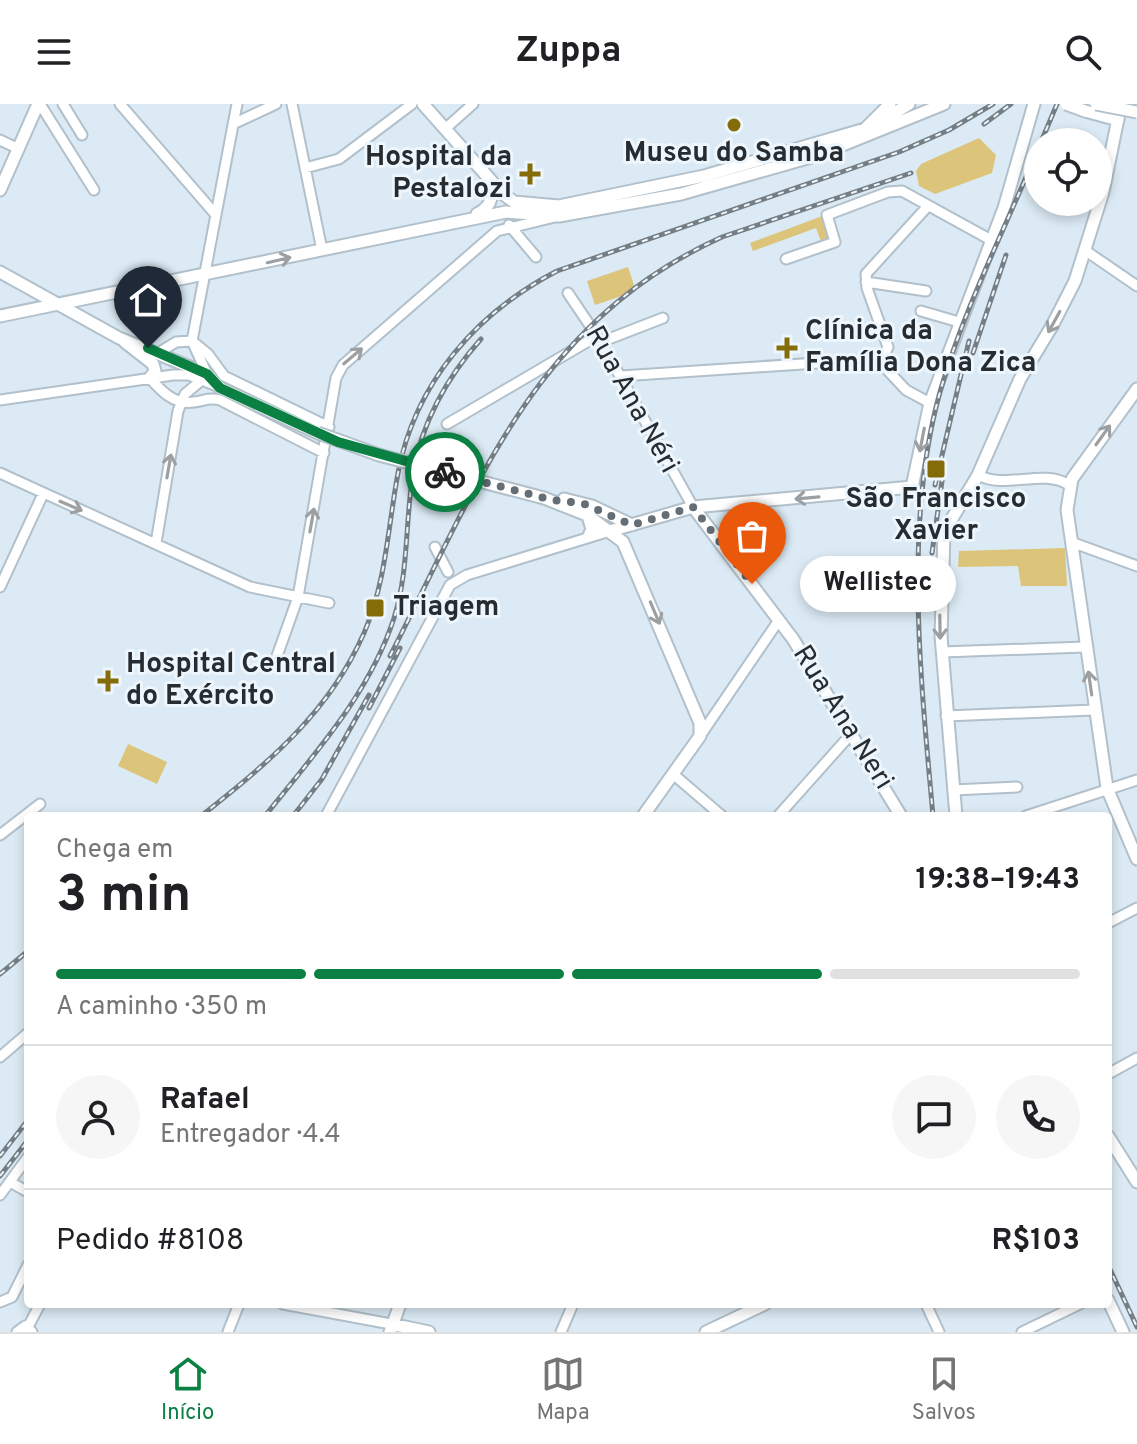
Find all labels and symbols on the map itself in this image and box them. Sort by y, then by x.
marker: Museu do Samba [725,116,743,134]
place label: Museu do Samba [624,136,844,172]
place label: Hospital da Pestalozi [365,140,512,208]
marker: Hospital da Pestalozi [519,163,541,185]
one-way arrow [266,252,291,267]
pin [114,266,182,348]
one-way arrow [1046,310,1062,333]
place label: Clínica da Família Dona Zica [805,314,1036,382]
street label: Rua Ana Néri [576,320,686,480]
marker: Clínica da Família Dona Zica [776,337,798,359]
one-way arrow [342,347,363,365]
one-way arrow [1095,425,1111,447]
one-way arrow [913,427,928,452]
courier [405,432,485,512]
one-way arrow [162,454,177,480]
marker: São Francisco Xavier [925,458,947,480]
place label: São Francisco Xavier [846,482,1026,550]
one-way arrow [794,491,821,506]
one-way arrow [58,499,83,514]
pin [718,502,786,584]
one-way arrow [305,508,320,533]
callout: Wellistec [800,556,956,612]
place label: Triagem [393,590,499,626]
marker: Triagem [364,597,386,619]
one-way arrow [648,600,663,625]
one-way arrow [933,613,948,640]
street label: Rua Ana Neri [783,639,901,797]
place label: Hospital Central do Exército [126,647,336,715]
marker: Hospital Central do Exército [97,670,119,692]
one-way arrow [1082,671,1097,696]

